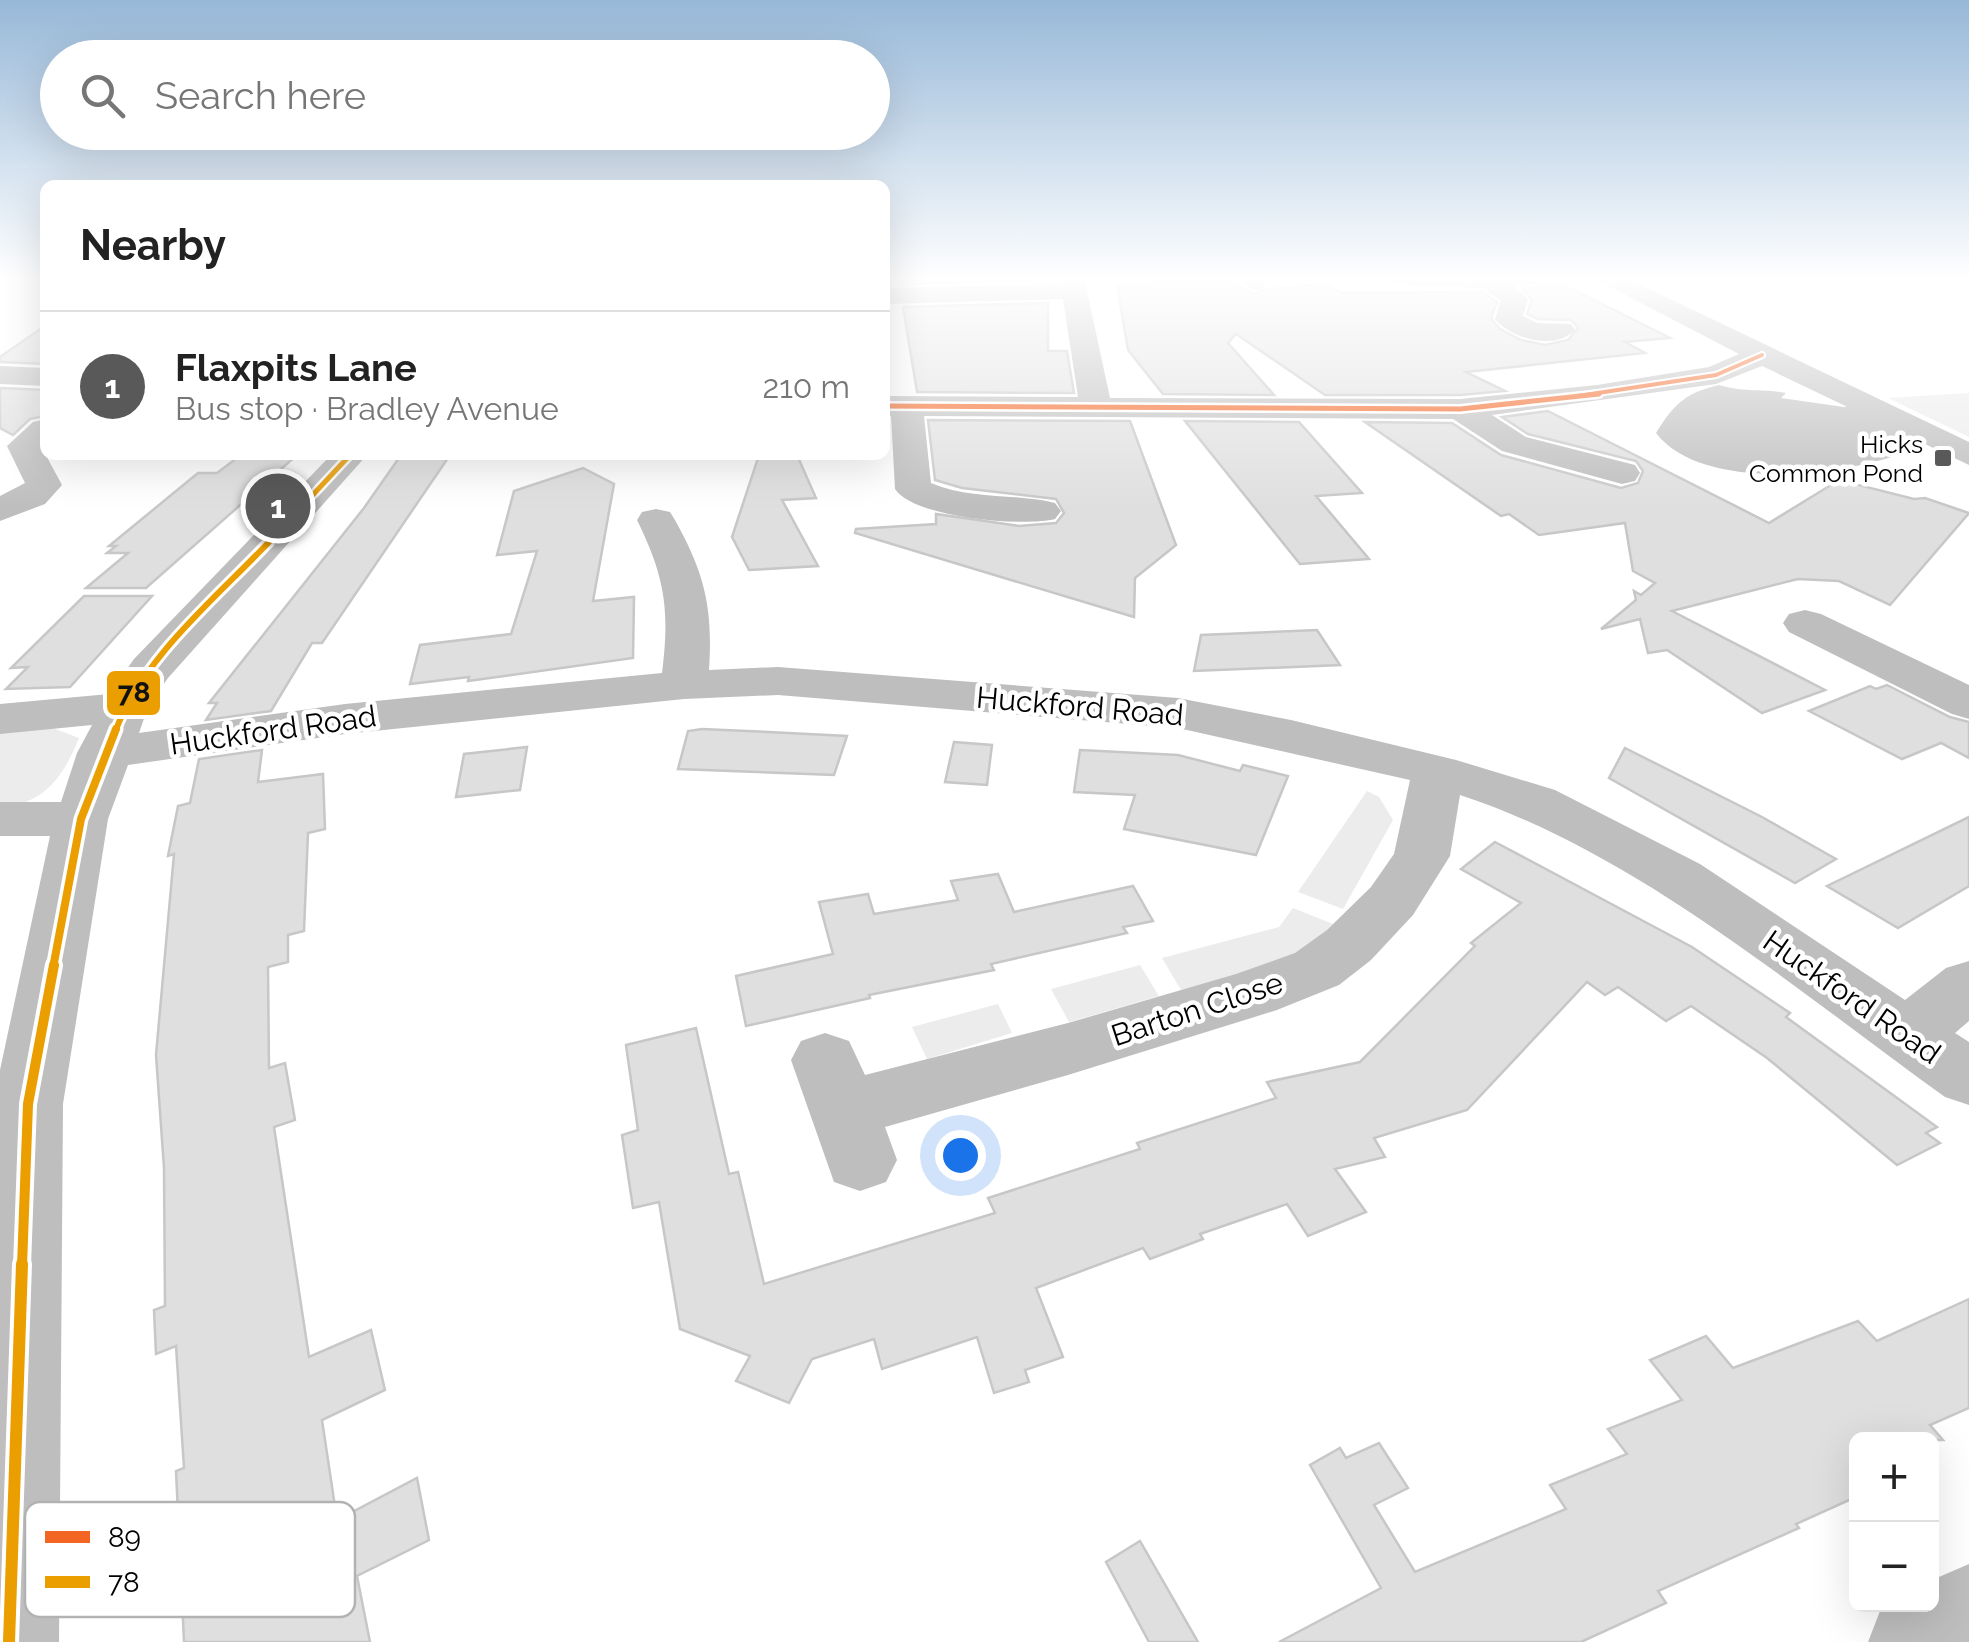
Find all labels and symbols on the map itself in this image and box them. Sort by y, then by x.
place label: Hicks Common Pond [1749,429,1923,488]
marker: Hicks Common Pond [1932,447,1954,469]
pin: 1 [246,468,310,544]
line badge: 78 [105,669,162,717]
text: 78 [118,676,150,709]
street label: Huckford Road [975,680,1185,732]
street label: Huckford Road [168,698,378,762]
street label: Huckford Road [1757,923,1947,1071]
street label: Barton Close [1107,965,1287,1053]
your location [935,1130,986,1181]
legend [25,1502,355,1617]
text: 89 [108,1521,141,1554]
text: 78 [108,1566,140,1599]

